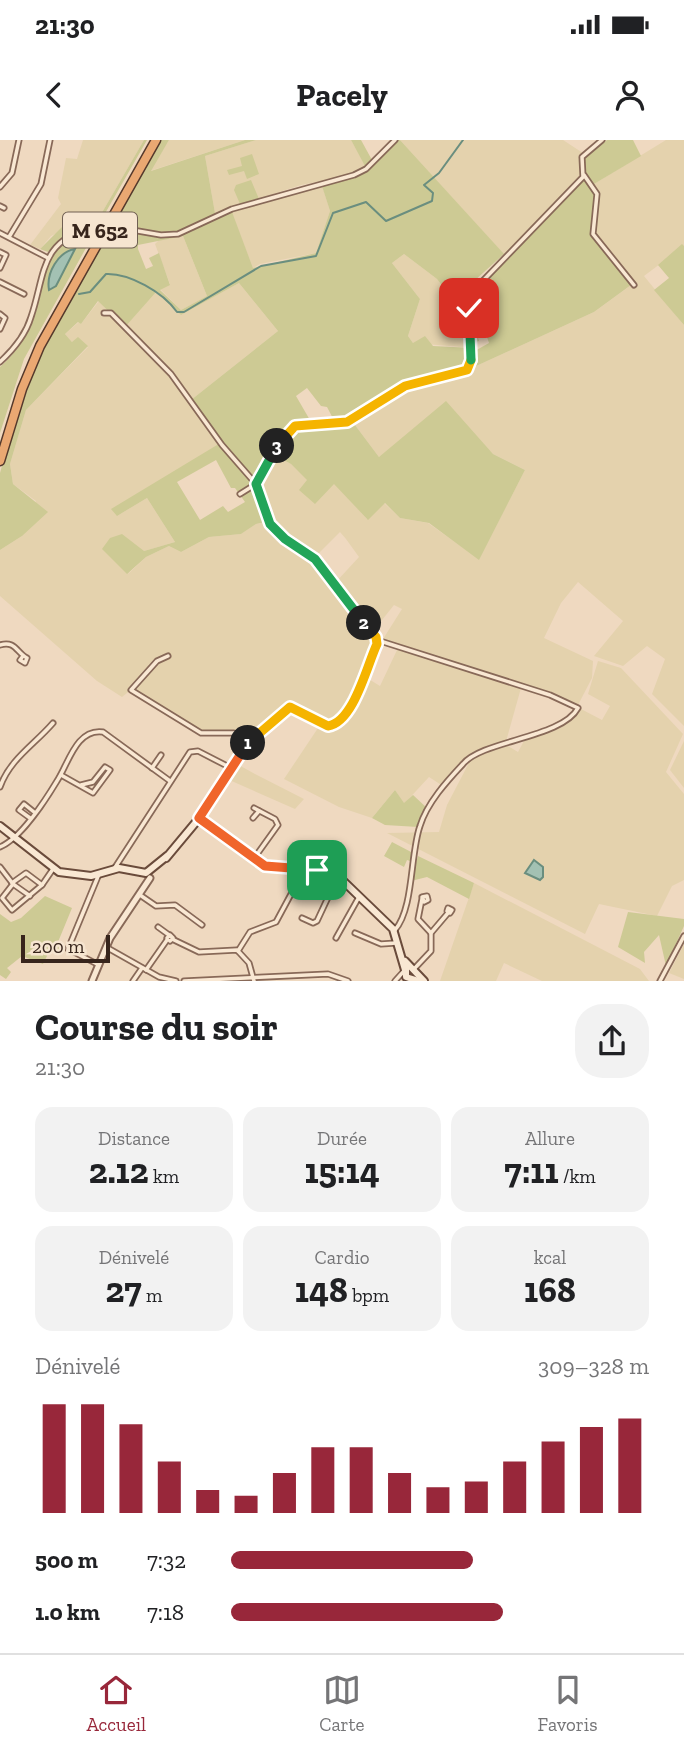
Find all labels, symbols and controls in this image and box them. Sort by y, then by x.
text: 21:30 [35,9,95,41]
icon: back [35,76,73,114]
text: Pacely [296,76,388,114]
icon: person [611,76,649,114]
road number: M 652 [63,212,137,248]
pin [439,278,499,338]
icon: check [450,289,488,327]
pin: 3 [260,428,294,464]
text: 3 [271,434,282,457]
pin: 2 [346,606,382,640]
text: 2 [358,611,369,634]
pin: 1 [230,726,266,760]
text: 1 [244,731,251,754]
pin [287,840,347,900]
icon: arrive [298,851,336,889]
scale bar [21,932,110,964]
text: 200 m [32,935,84,958]
text: Course du soir [35,1004,278,1050]
button: share [575,1004,649,1078]
text: 21:30 [35,1053,85,1081]
text: Distance [98,1127,170,1150]
text: Durée [317,1127,367,1150]
text: Allure [525,1127,575,1150]
text: 2.12 [89,1150,149,1192]
text: 15:14 [304,1150,380,1192]
text: 7:11 [504,1150,559,1192]
text: km [149,1165,179,1188]
text: /km [559,1165,596,1188]
text: Dénivelé [99,1246,169,1269]
text: Cardio [315,1246,369,1269]
text: kcal [534,1246,566,1269]
text: 27 [106,1269,142,1311]
text: 148 [295,1269,348,1311]
text: 168 [524,1269,576,1311]
text: m [142,1284,162,1307]
text: bpm [348,1284,389,1307]
text: Dénivelé [35,1352,120,1380]
text: 309–328 m [538,1352,649,1380]
text: 500 m [35,1546,98,1574]
text: 7:32 [147,1546,186,1574]
text: 1.0 km [35,1598,100,1626]
text: 7:18 [147,1598,184,1626]
tab: Accueil [87,1671,146,1736]
tab: Carte [319,1671,365,1736]
tab: Favoris [538,1671,597,1736]

